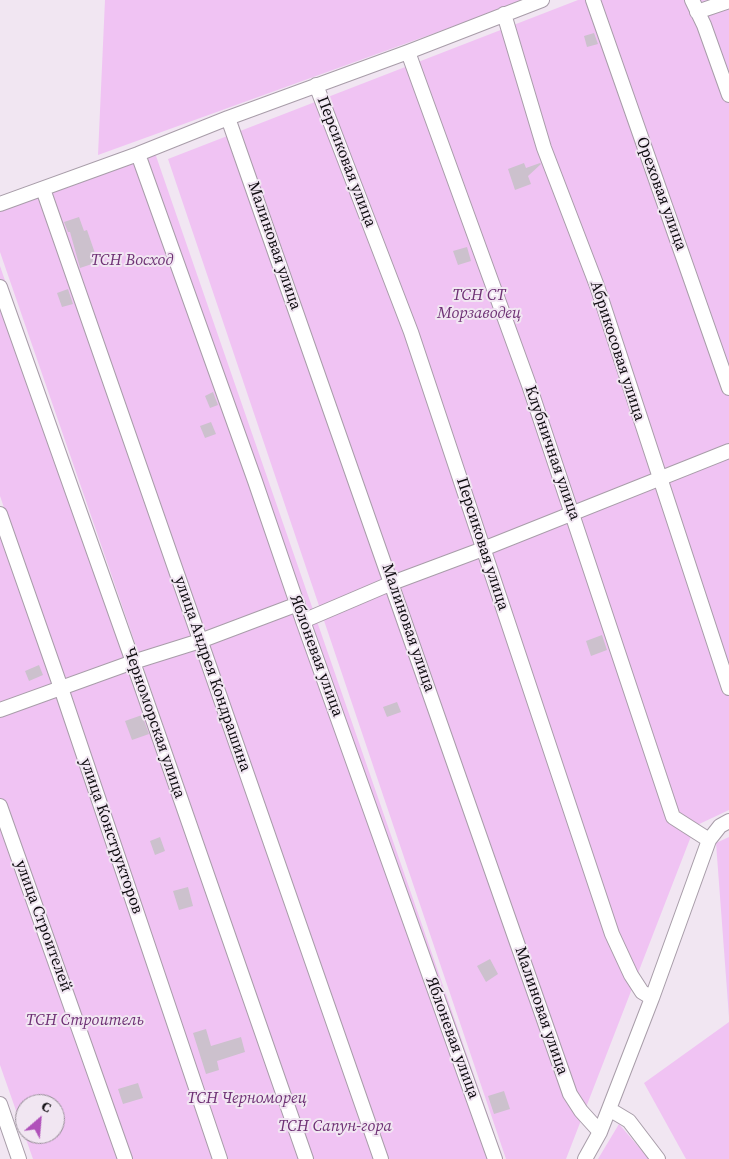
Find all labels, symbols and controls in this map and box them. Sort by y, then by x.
street label: Персиковая улица [312,94,380,230]
street label: Ореховая улица [632,135,690,253]
street label: Малиновая улица [243,179,305,313]
park label: ТСН Восход [91,251,173,271]
street label: Абрикосовая улица [585,279,649,423]
park label: ТСН СТ Морзаводец [437,286,521,324]
street label: Клубничная улица [520,383,584,523]
street label: Персиковая улица [451,475,513,613]
street label: Малиновая улица [377,561,439,695]
street label: улица Андрея Кондрашина [170,574,254,774]
street label: Яблоневая улица [285,593,347,719]
street label: Черноморская улица [119,645,189,801]
street label: улица Конструкторов [75,756,147,916]
street label: улица Строителей [10,858,76,994]
street label: Малиновая улица [510,944,572,1078]
street label: Яблоневая улица [421,975,483,1101]
park label: ТСН Строитель [26,1011,144,1031]
park label: ТСН Черноморец [187,1089,307,1109]
north arrow [15,1094,65,1144]
text: С [38,1096,55,1117]
park label: ТСН Сапун-гора [278,1117,392,1137]

